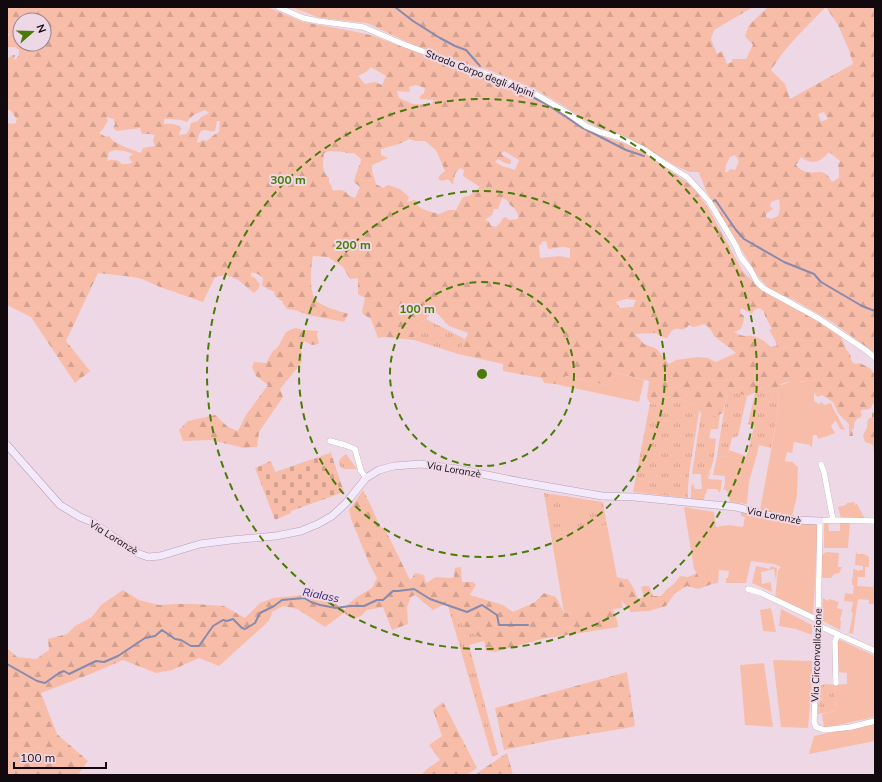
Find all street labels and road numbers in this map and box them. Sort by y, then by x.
street label: Strada Corpo degli Alpini [424,47,536,100]
street label: Via Loranzè [426,458,482,481]
street label: Via Loranzè [746,504,802,527]
street label: Via Loranzè [87,517,141,558]
street label: Via Circonvallazione [808,608,825,702]

